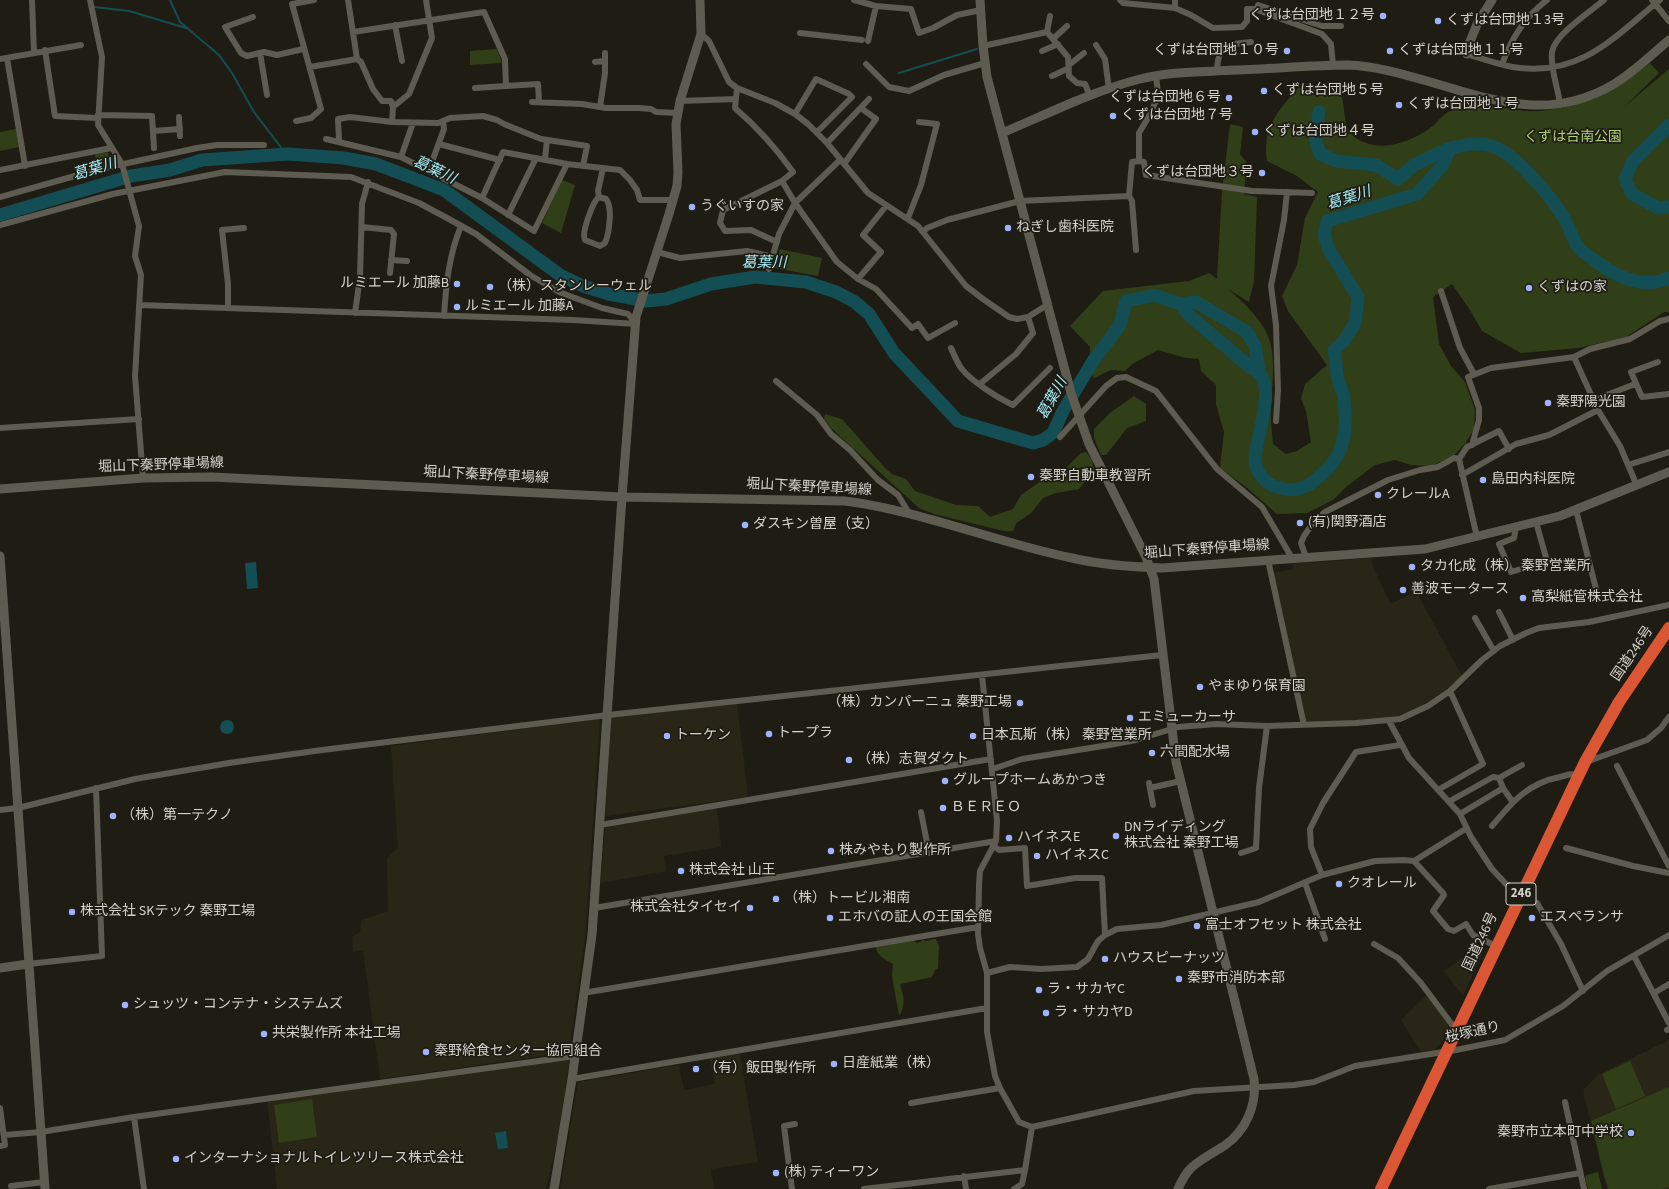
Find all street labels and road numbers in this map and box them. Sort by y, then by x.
street label: 堀山下秦野停車場線 [98,455,224,477]
street label: 堀山下秦野停車場線 [423,464,549,488]
street label: 堀山下秦野停車場線 [746,476,872,500]
street label: 堀山下秦野停車場線 [1144,537,1270,563]
street label: 国道246号 [1608,623,1658,685]
road number: 246 [1506,883,1536,905]
street label: 国道246号 [1460,910,1502,974]
street label: 桜塚通り [1444,1019,1502,1047]

